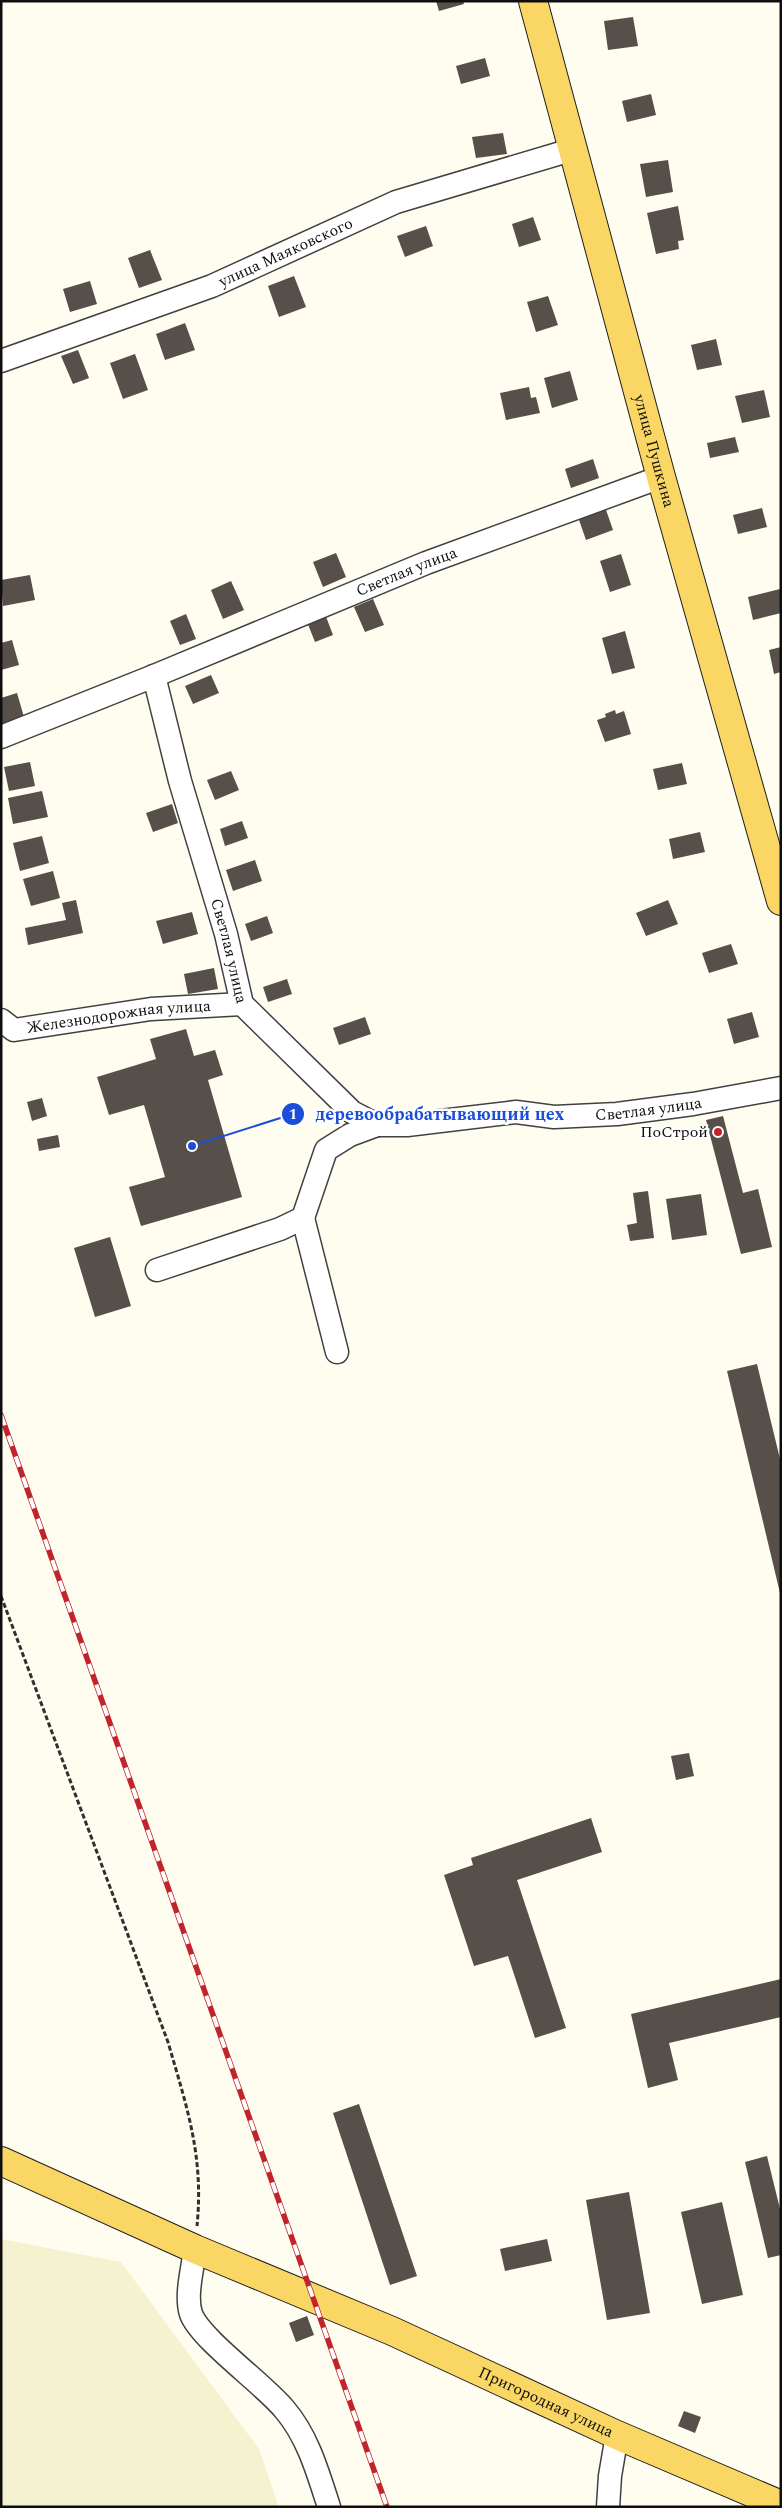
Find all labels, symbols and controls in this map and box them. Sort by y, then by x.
street label: улица Маяковского [214,211,357,294]
street label: улица Пушкина [627,391,681,510]
street label: Светлая улица [352,541,461,603]
street label: Светлая улица [204,895,254,1006]
street label: Железнодорожная улица [25,994,212,1040]
street label: Светлая улица [594,1091,704,1127]
callout: деревообрабатывающий цех [281,1098,575,1131]
text: деревообрабатывающий цех [316,1101,565,1128]
text: 1 [289,1103,297,1126]
place label: ПоСтрой [640,1120,708,1144]
marker: ПоСтрой [712,1126,724,1138]
street label: Пригородная улица [474,2361,618,2444]

